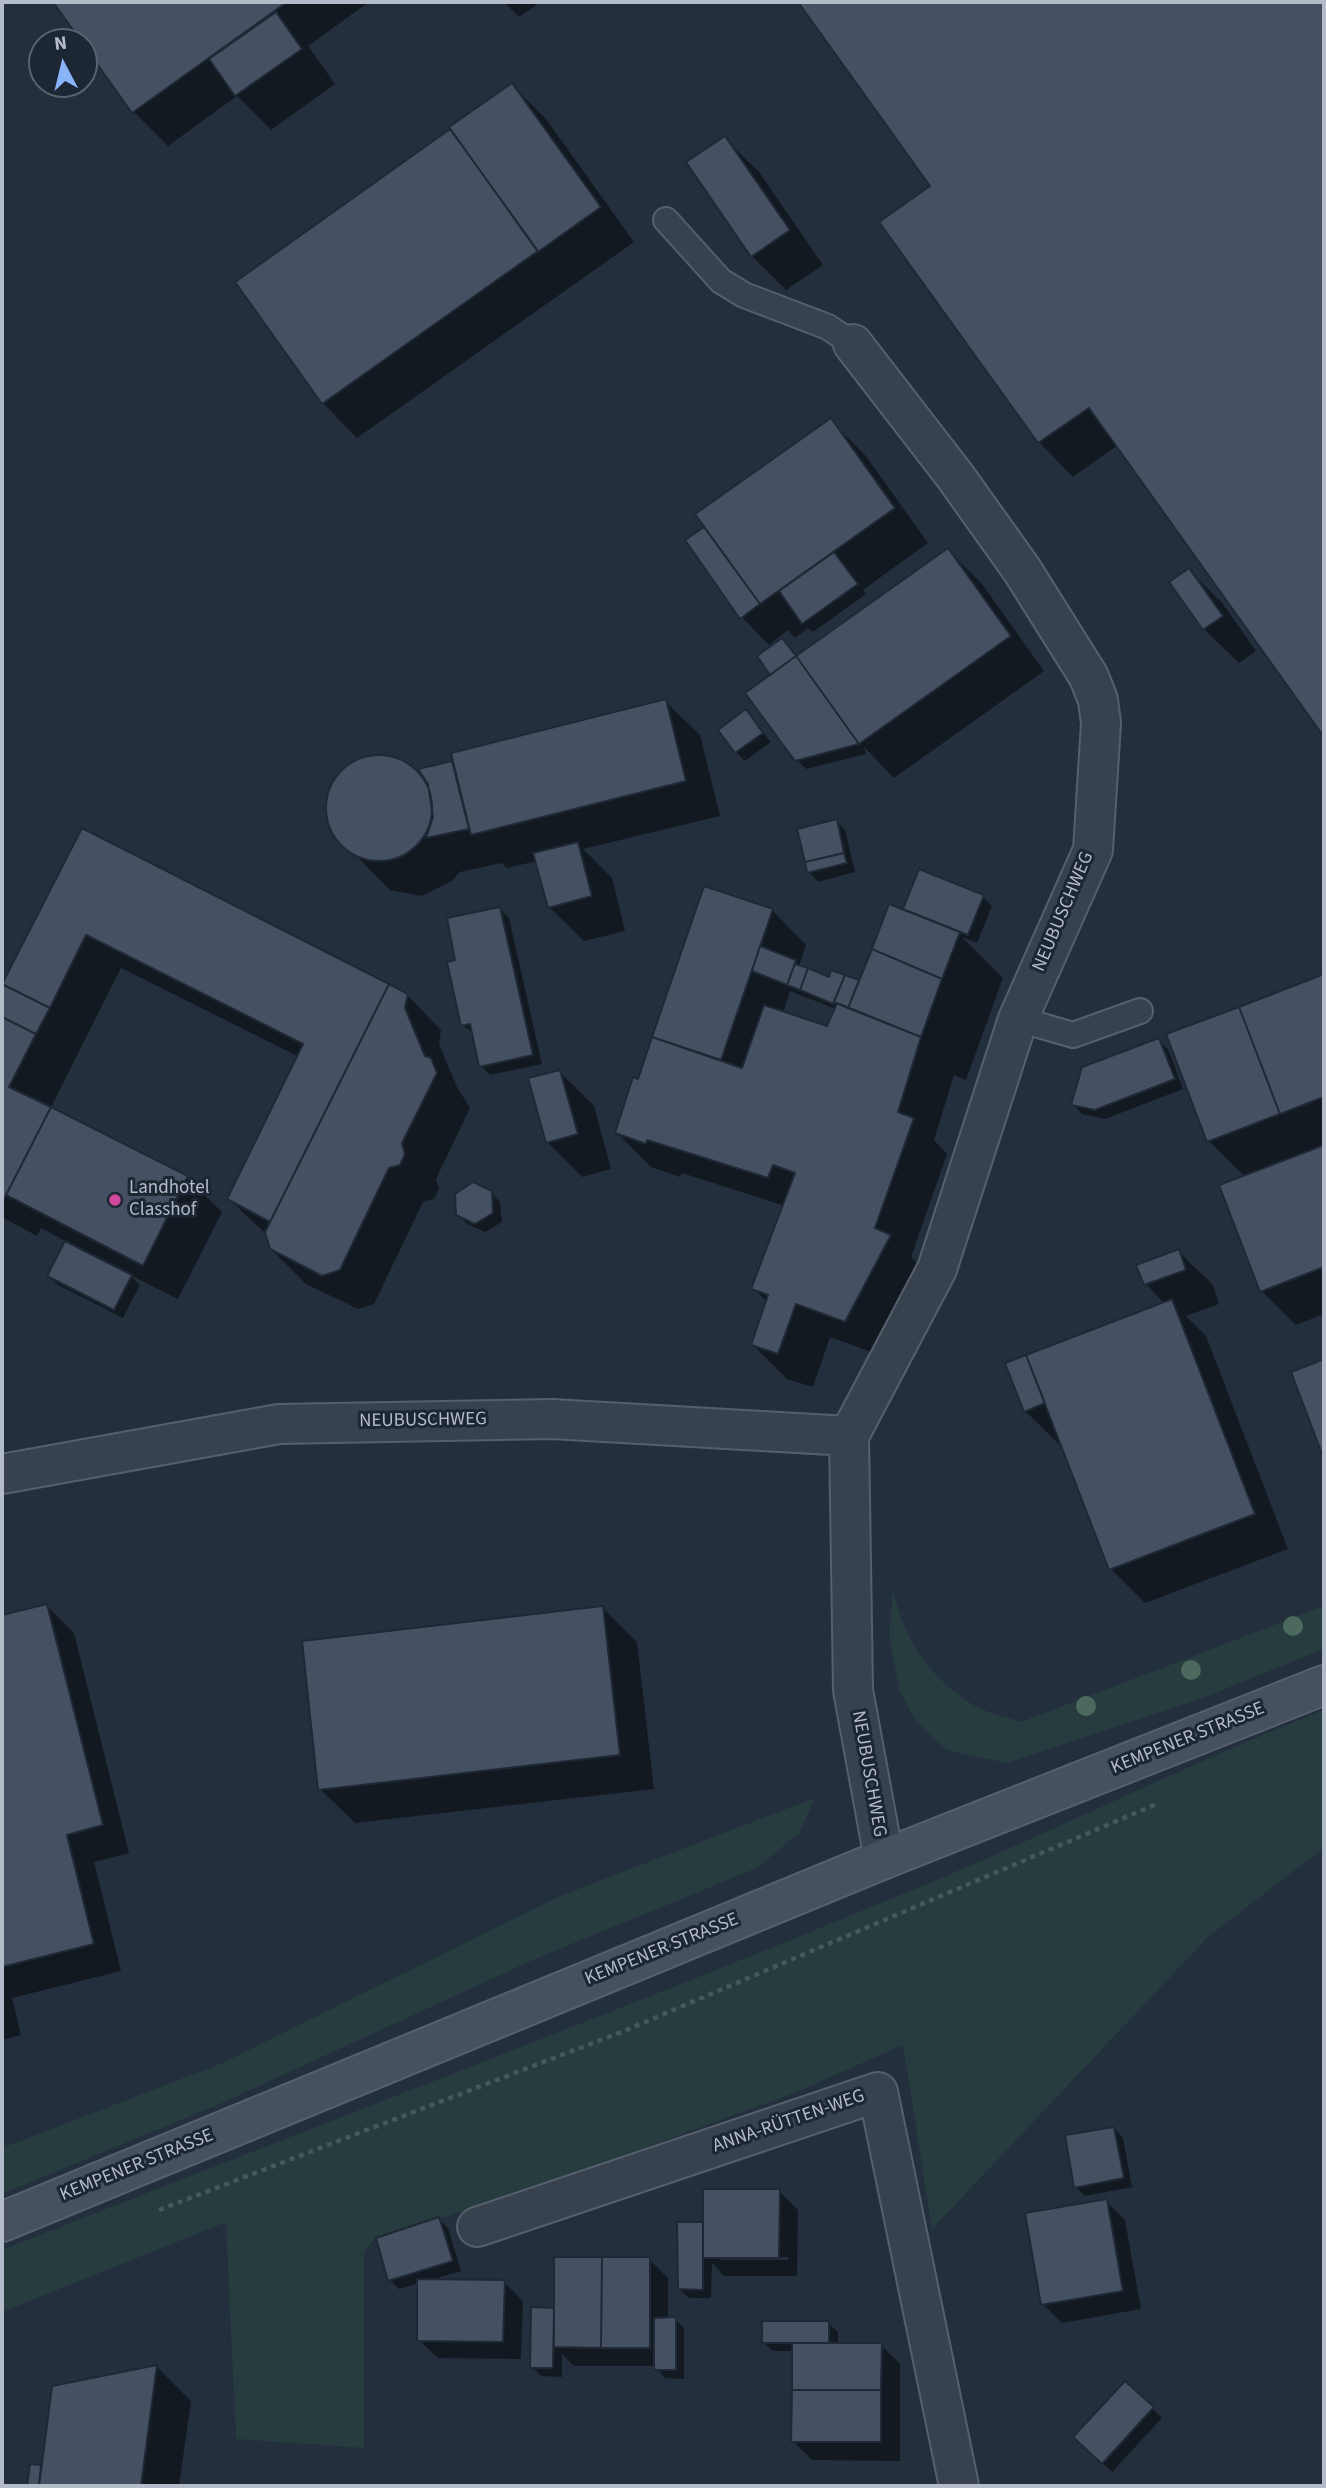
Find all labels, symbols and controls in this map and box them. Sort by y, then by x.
north arrow [28,28,98,98]
text: N [53,29,69,58]
street label: NEUBUSCHWEG [1029,849,1099,975]
place label: Landhotel Classhof [129,1178,209,1222]
marker: Landhotel Classhof [107,1192,123,1208]
street label: NEUBUSCHWEG [359,1408,487,1434]
street label: KEMPENER STRASSE [1108,1698,1268,1780]
street label: NEUBUSCHWEG [846,1709,890,1839]
street label: KEMPENER STRASSE [582,1909,742,1991]
street label: ANNA-RÜTTEN-WEG [710,2085,868,2159]
street label: KEMPENER STRASSE [57,2125,217,2207]

